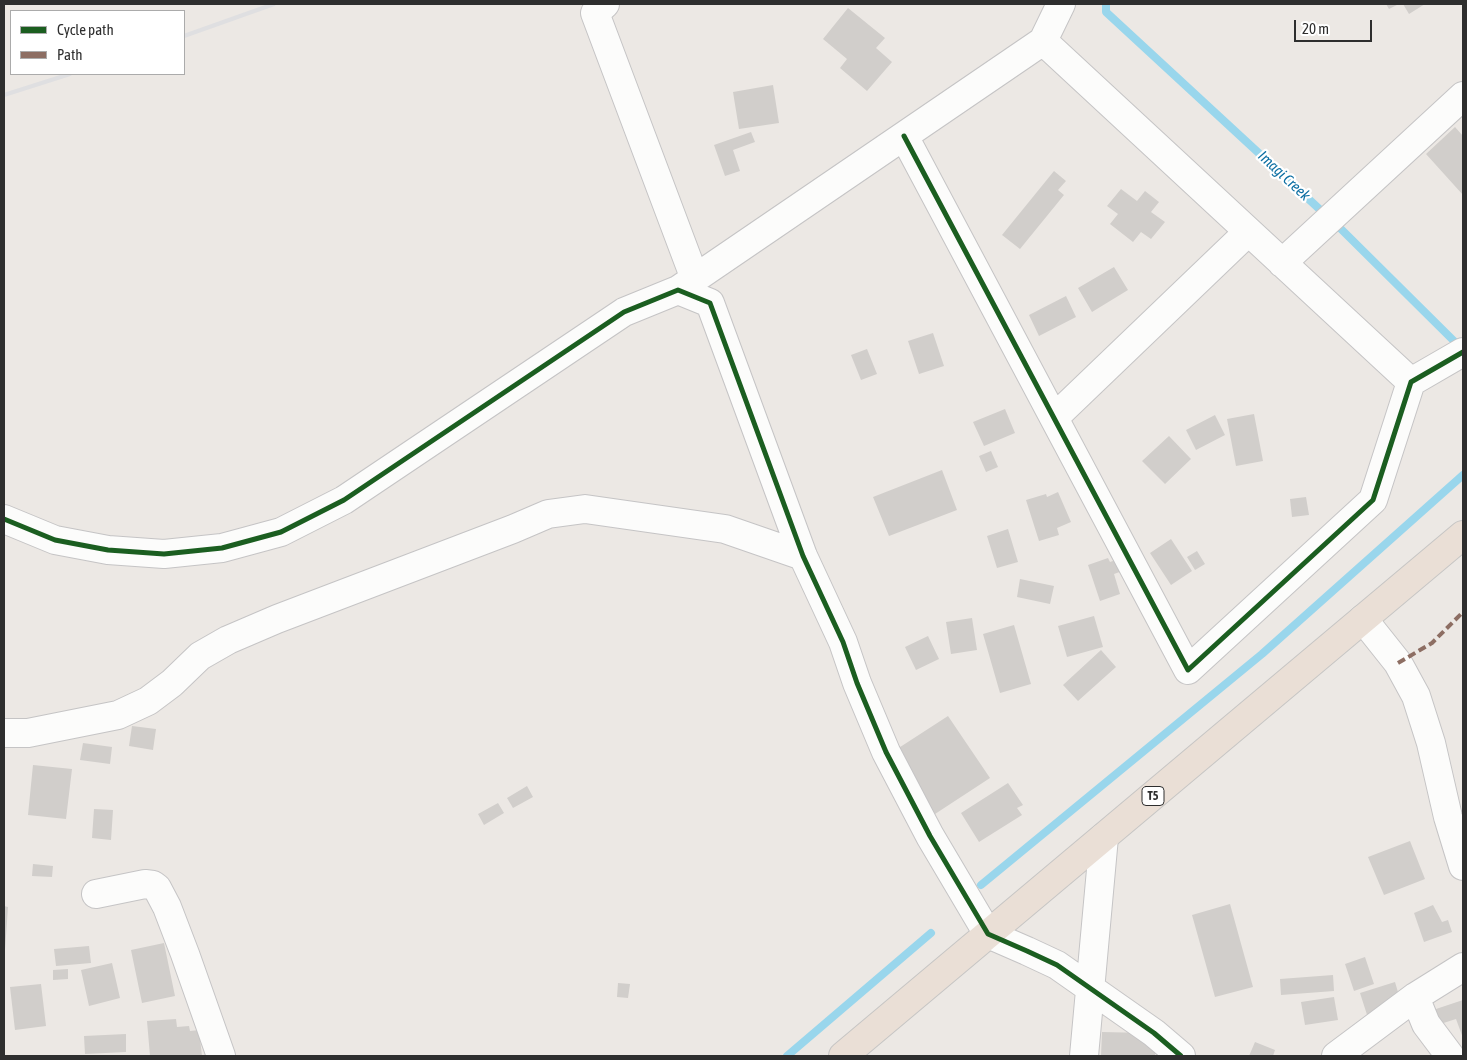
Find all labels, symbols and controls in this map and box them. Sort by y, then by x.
legend [10,10,185,75]
scale bar [1297,10,1374,42]
text: 20 m [1302,20,1329,37]
text: Cycle path [57,21,114,38]
text: Path [57,46,83,63]
water label: Imagi Creek [1254,147,1314,205]
road number: T5 [1142,786,1164,806]

